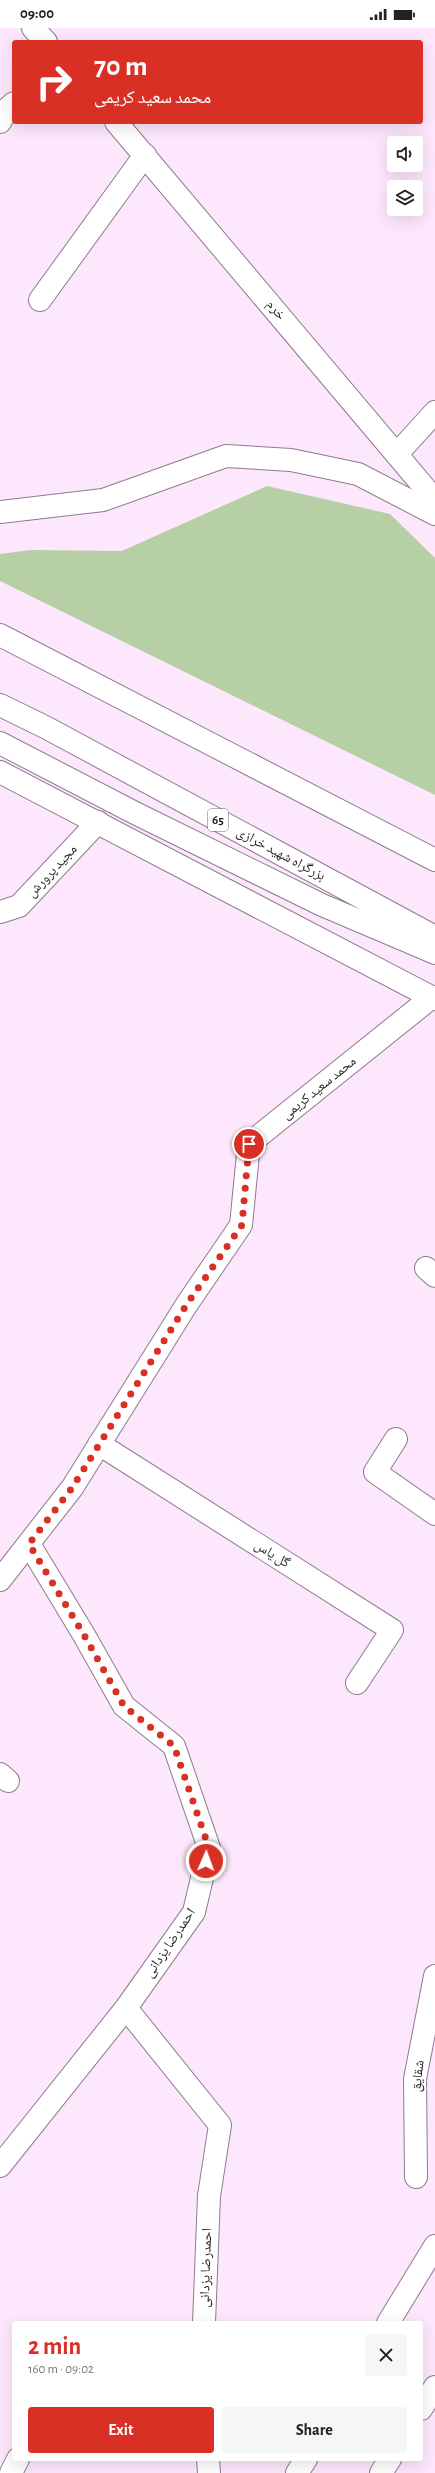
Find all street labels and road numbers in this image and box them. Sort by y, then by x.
street label: خرم [262,297,288,324]
road number: 65 [208,809,228,831]
street label: بزرگراه شهید خرازی [234,825,328,884]
street label: مجید پرورش [24,842,81,901]
street label: محمد سعید کریمی [279,1054,359,1123]
street label: گل یاس [251,1538,292,1571]
street label: احمدرضا یزدانی [142,1906,199,1981]
street label: شقایق [409,2059,429,2093]
street label: احمدرضا یزدانی [198,2228,215,2308]

